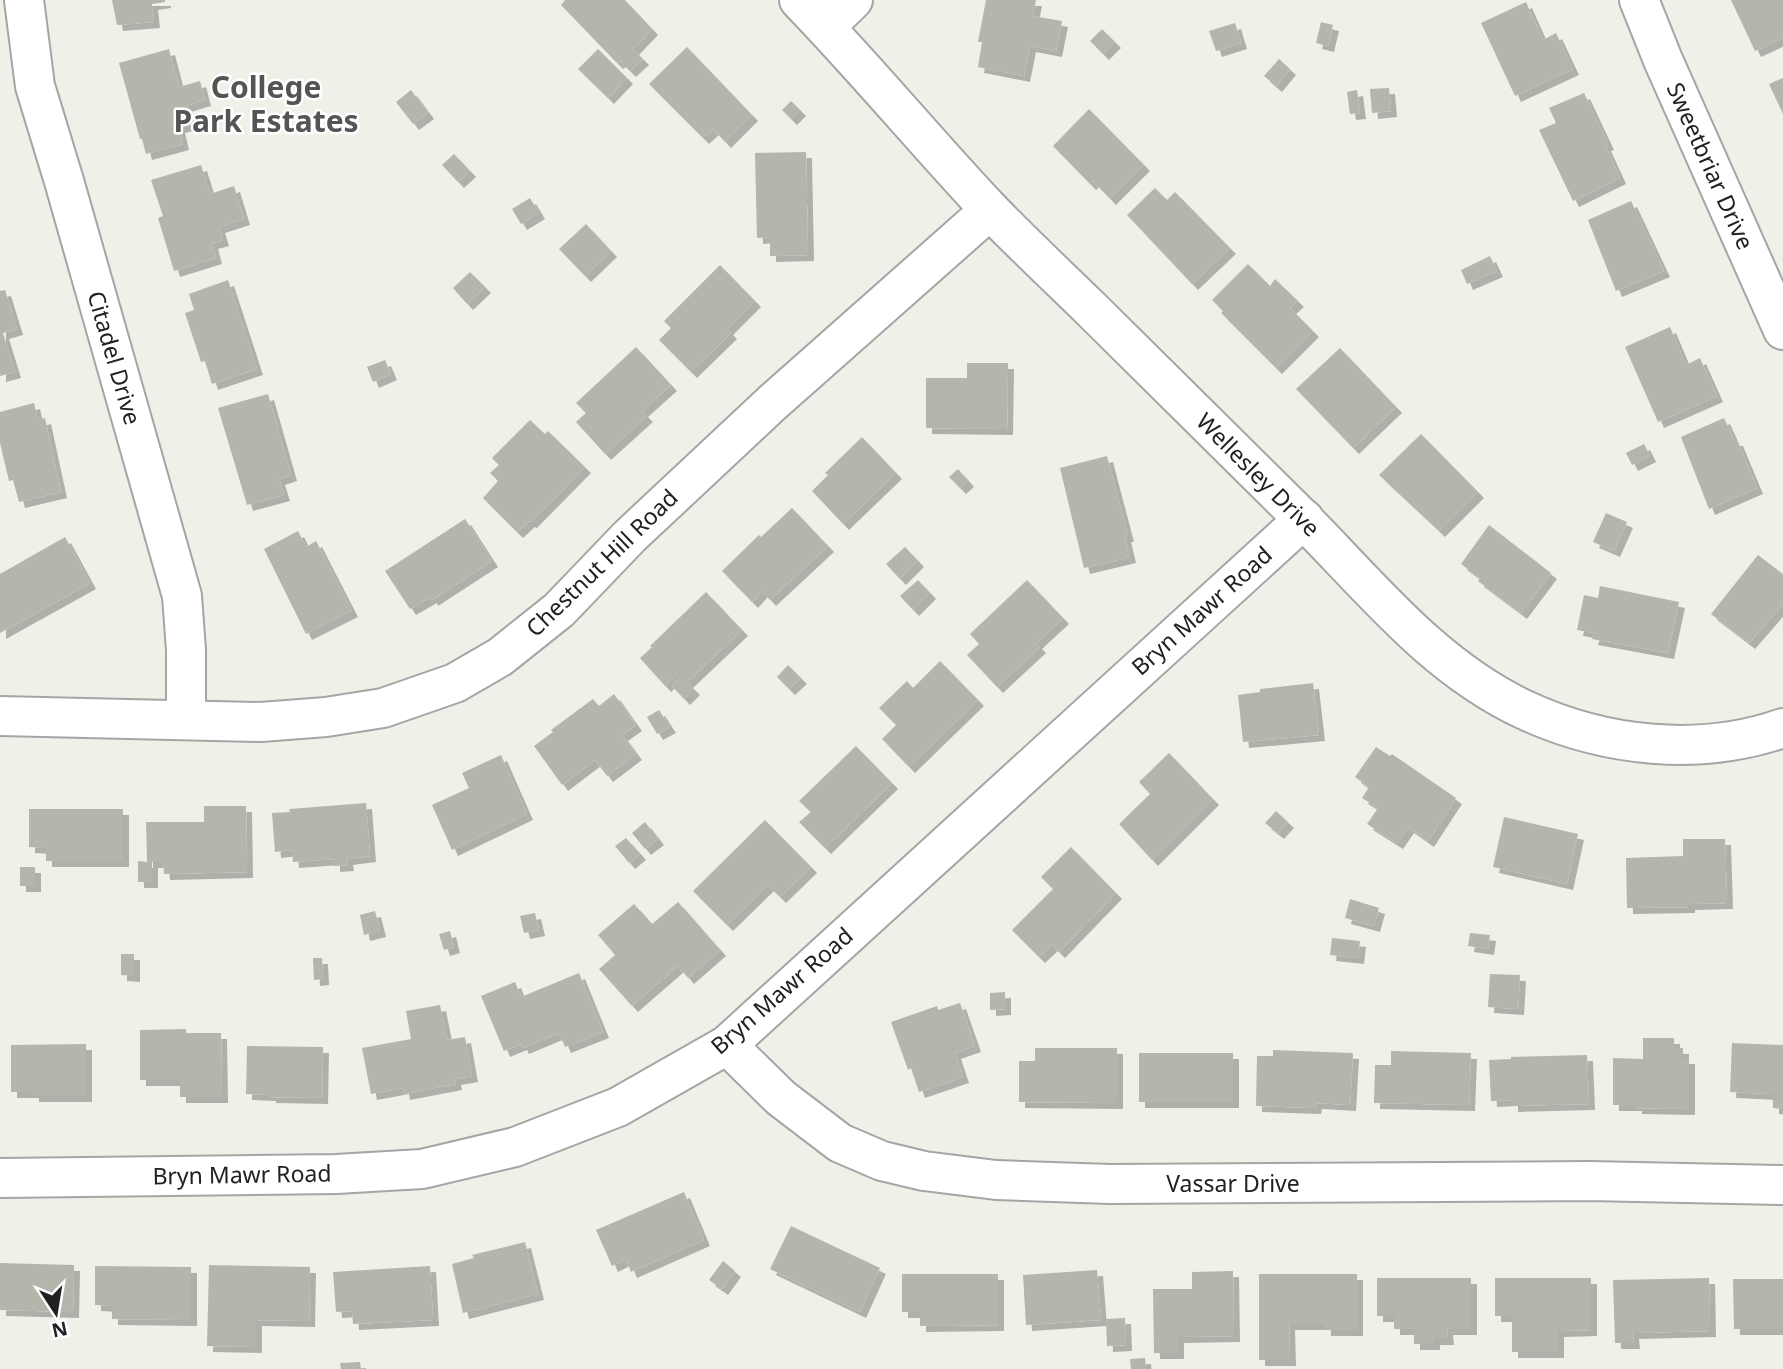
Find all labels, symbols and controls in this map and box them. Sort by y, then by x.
district label: College Park Estates [173,66,359,141]
street label: Sweetbriar Drive [1660,77,1762,254]
street label: Citadel Drive [81,287,149,428]
street label: Wellesley Drive [1190,405,1328,543]
street label: Chestnut Hill Road [518,481,684,643]
street label: Bryn Mawr Road [1124,538,1279,682]
street label: Bryn Mawr Road [703,919,859,1061]
street label: Bryn Mawr Road [152,1156,332,1192]
street label: Vassar Drive [1166,1167,1300,1199]
north arrow [21,1278,91,1348]
text: N [49,1315,70,1344]

